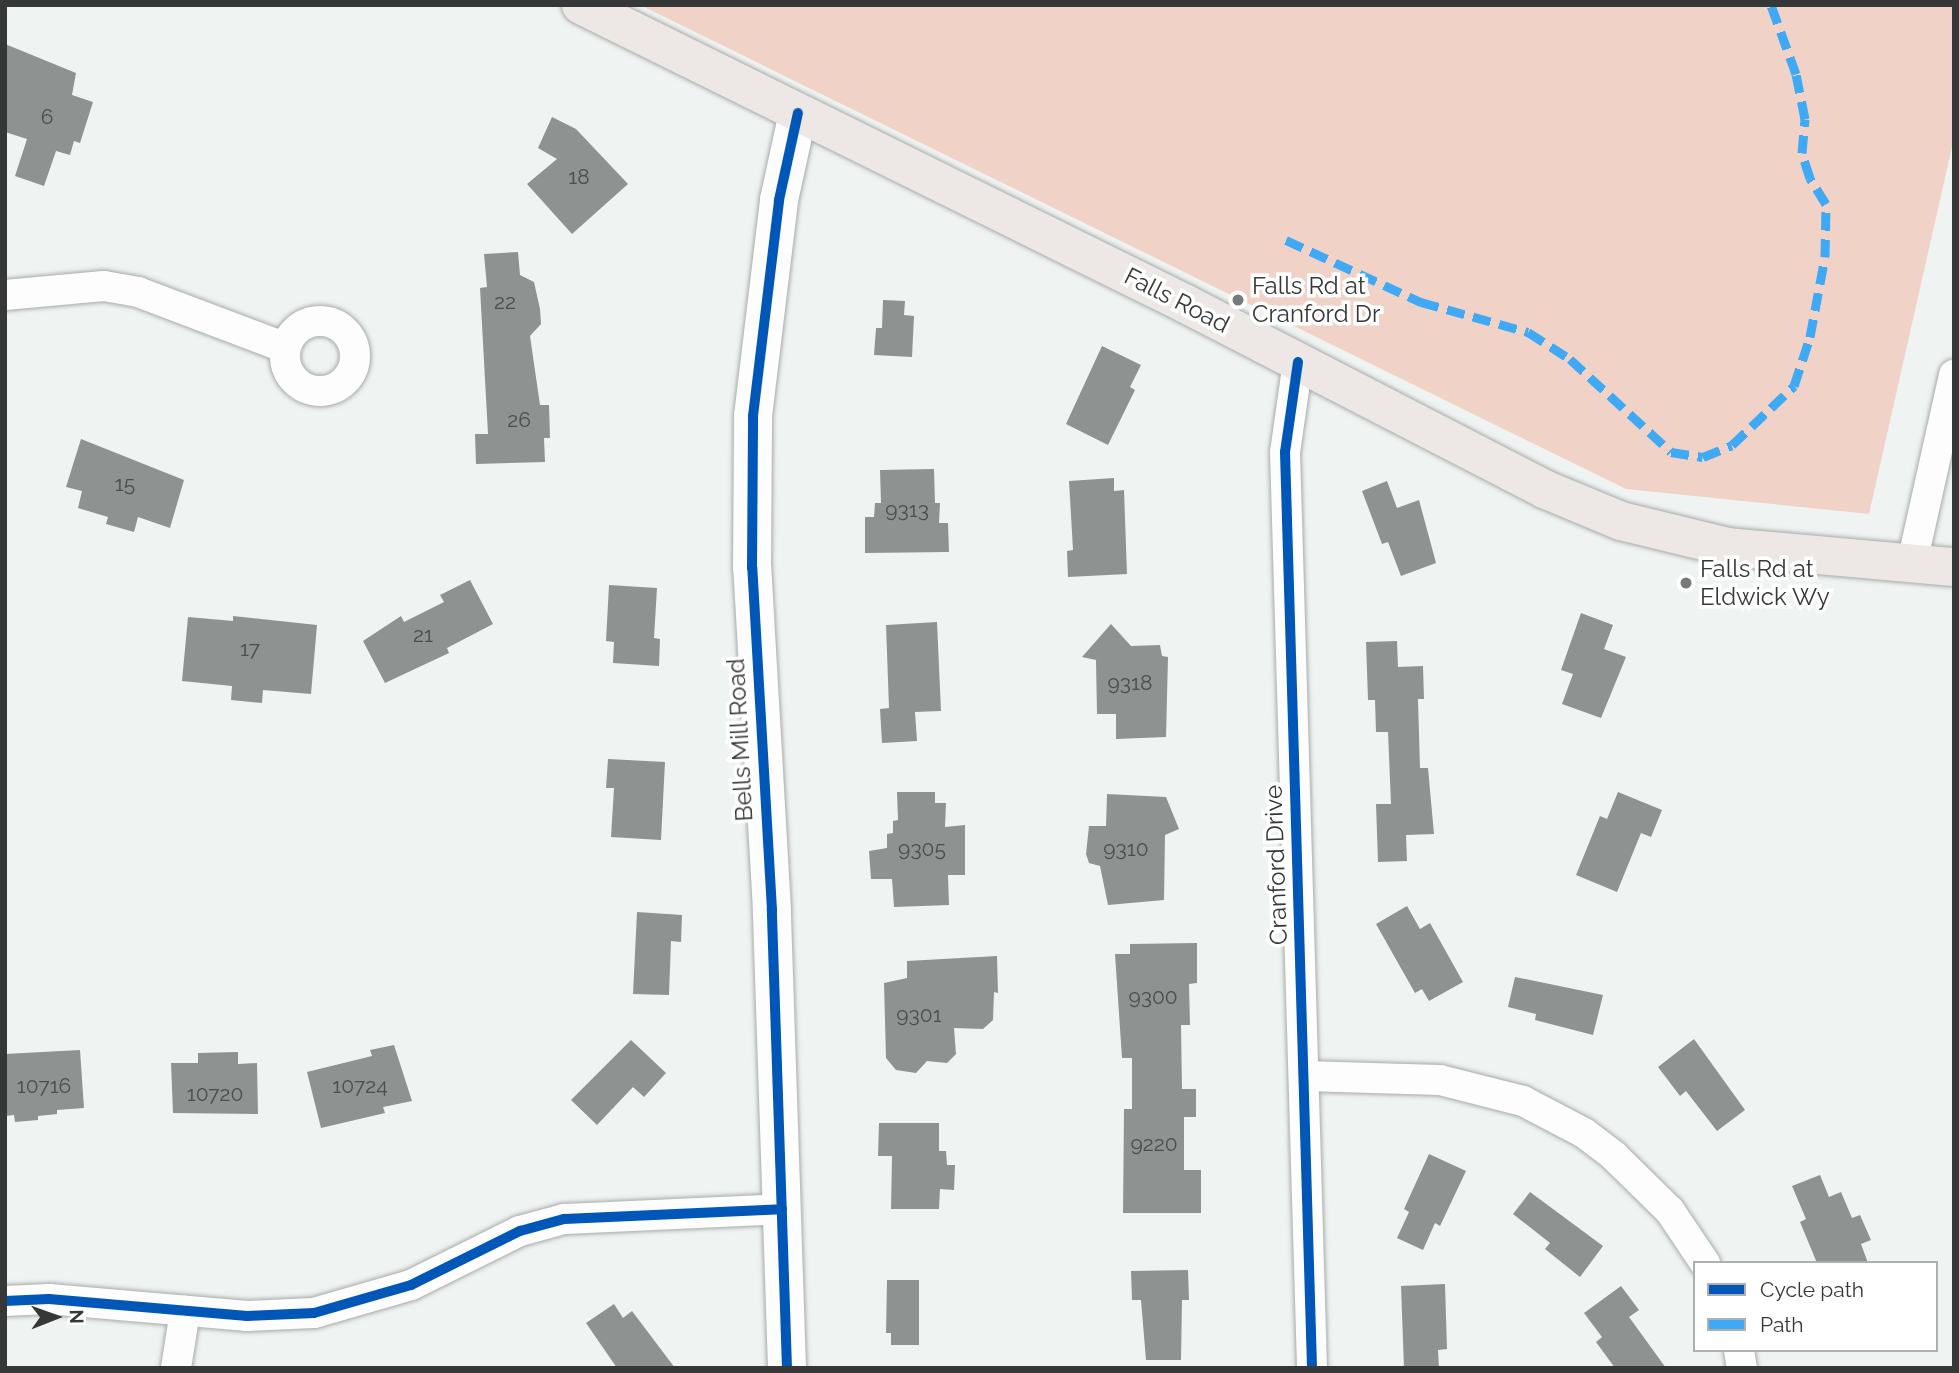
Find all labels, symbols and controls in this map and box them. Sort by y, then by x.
house number: 6 [41,104,53,130]
house number: 18 [568,164,590,190]
street label: Falls Road [1120,261,1234,339]
place label: Falls Rd at Cranford Dr [1252,272,1380,328]
house number: 22 [494,289,516,315]
marker: Falls Rd at Cranford Dr [1230,292,1246,308]
house number: 26 [507,407,531,433]
house number: 15 [115,471,135,497]
house number: 9313 [885,497,929,523]
place label: Falls Rd at Eldwick Wy [1700,555,1831,611]
marker: Falls Rd at Eldwick Wy [1678,575,1694,591]
house number: 21 [413,622,433,648]
house number: 17 [240,636,260,662]
street label: Bells Mill Road [721,657,759,823]
house number: 9318 [1108,670,1152,696]
street label: Cranford Drive [1259,785,1293,945]
house number: 9305 [898,836,946,862]
house number: 9310 [1103,836,1149,862]
house number: 9300 [1128,984,1178,1010]
house number: 9301 [896,1002,942,1028]
house number: 10716 [17,1073,71,1099]
house number: 10724 [332,1073,388,1099]
house number: 10720 [187,1081,243,1107]
house number: 9220 [1130,1131,1178,1157]
legend [1693,1261,1938,1352]
text: Cycle path [1760,1277,1864,1302]
north arrow [21,1282,91,1352]
text: N [66,1309,88,1324]
text: Path [1760,1312,1804,1337]

